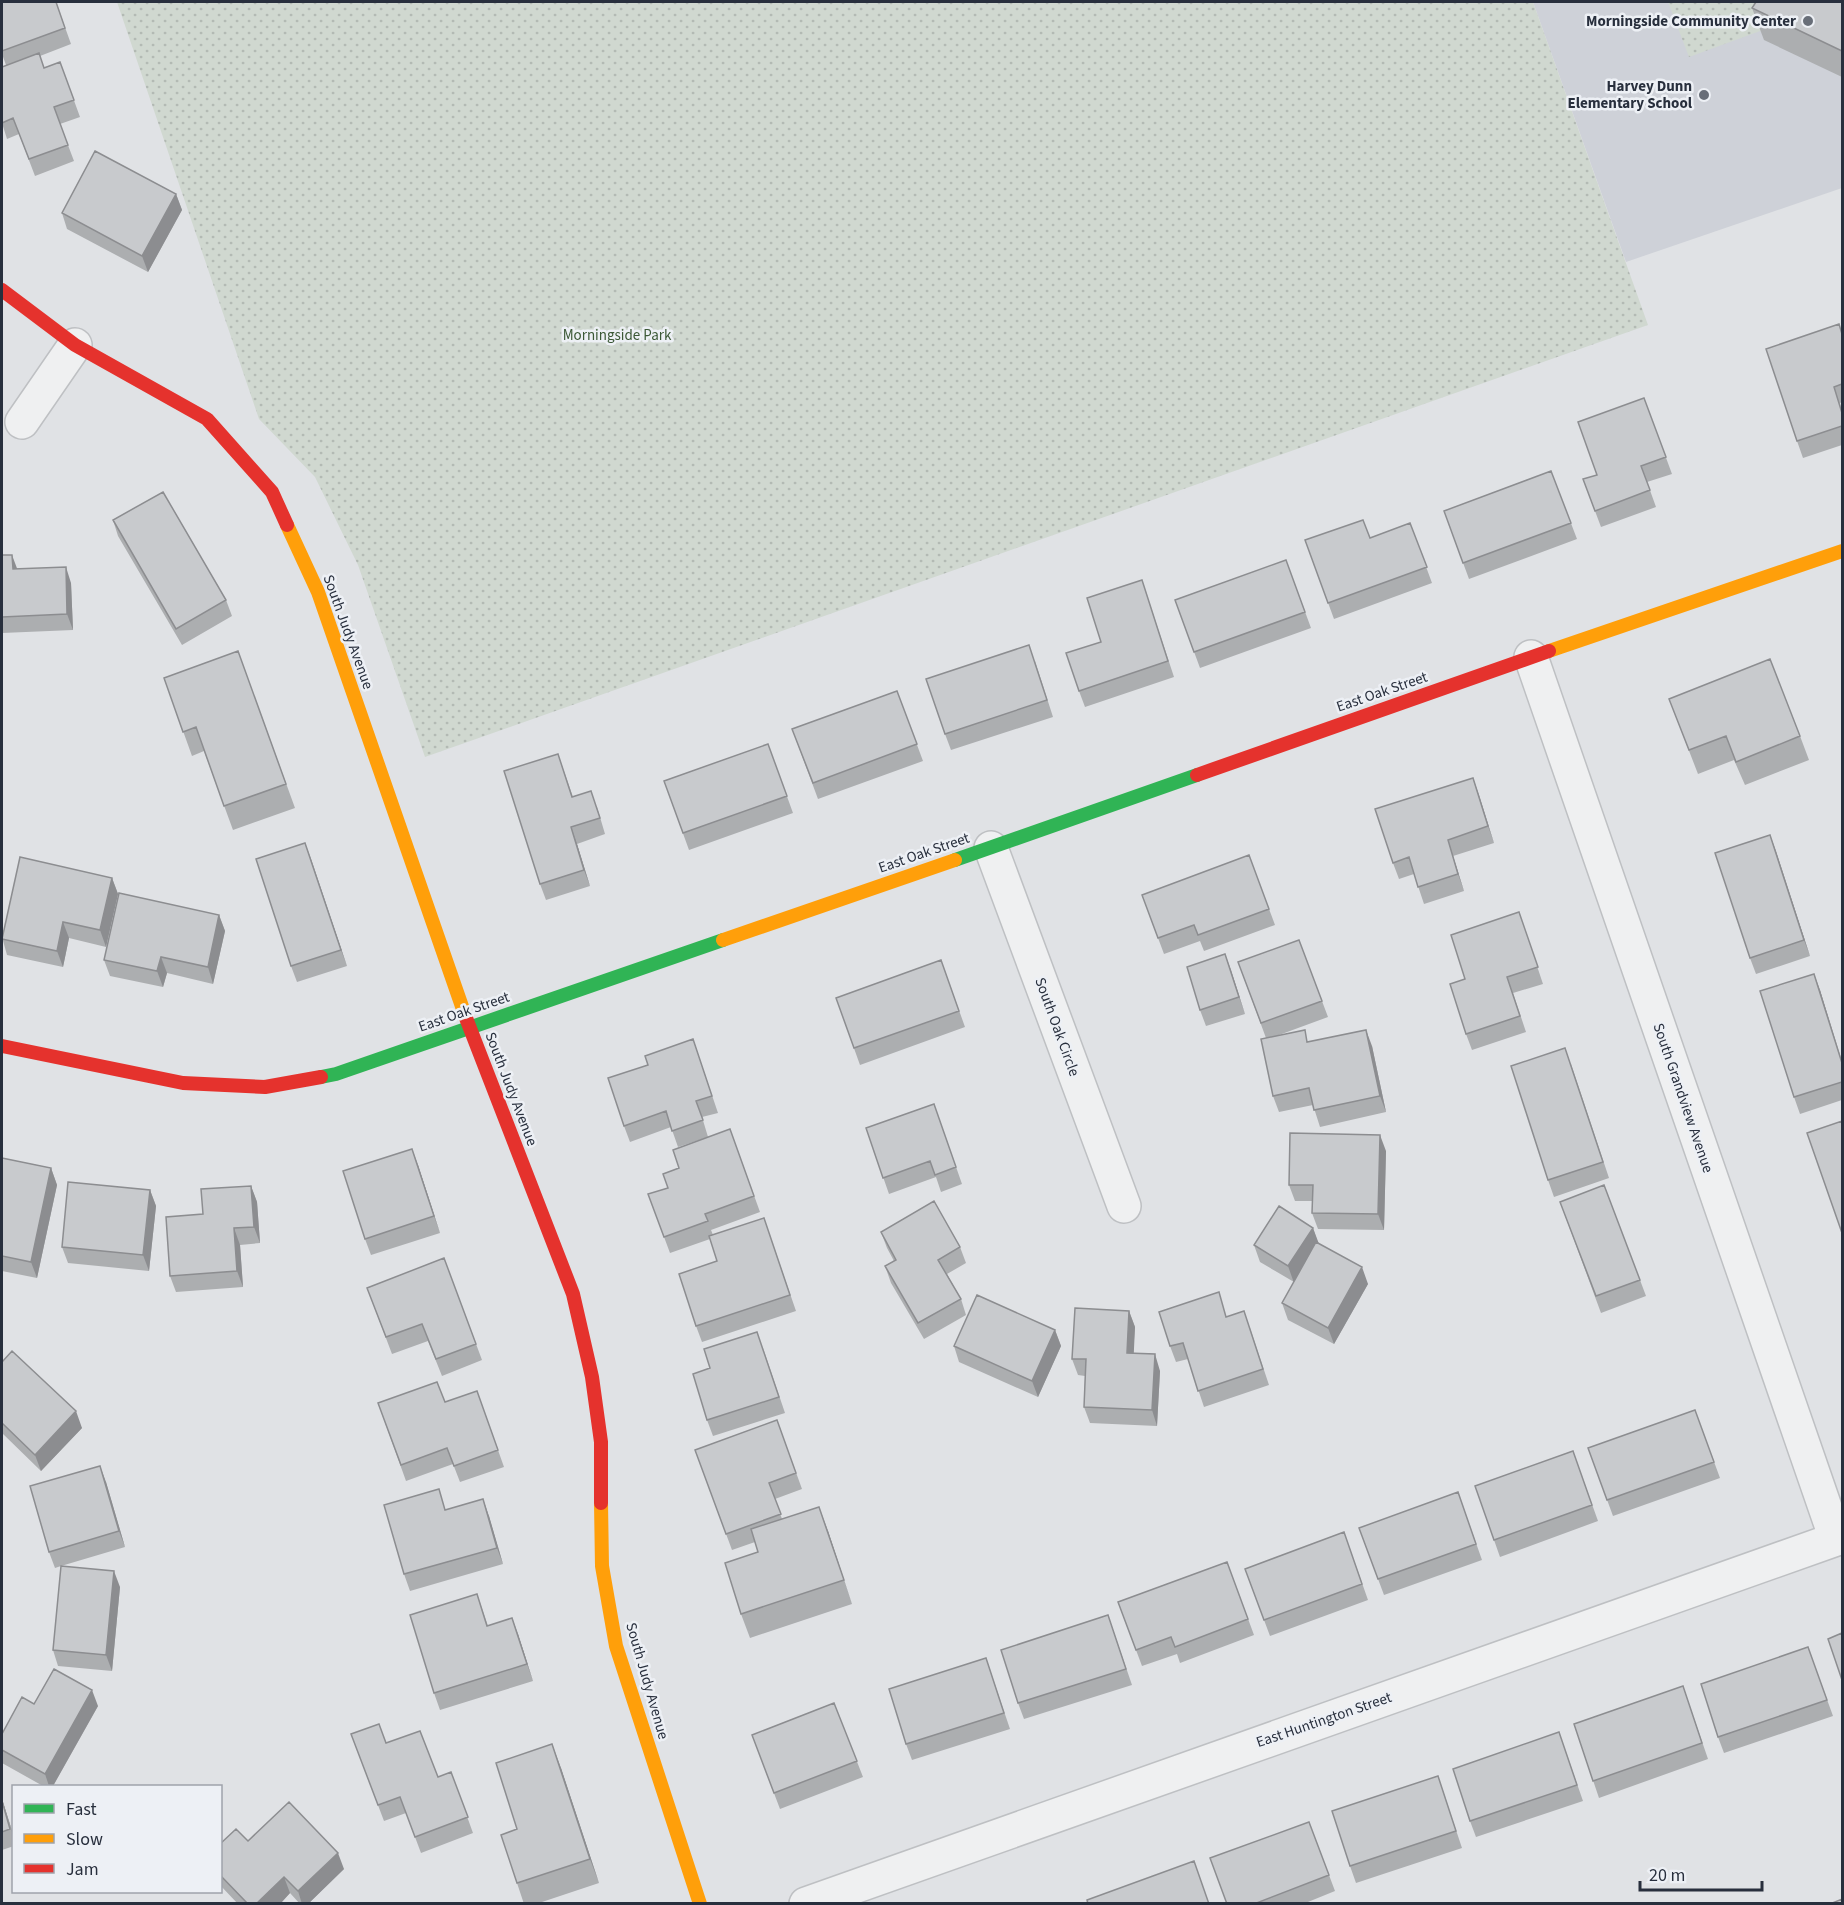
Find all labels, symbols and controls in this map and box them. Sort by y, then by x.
place label: Morningside Community Center [1586,11,1796,32]
marker: Morningside Community Center [1801,14,1815,28]
place label: Harvey Dunn Elementary School [1567,76,1693,114]
marker: Harvey Dunn Elementary School [1697,88,1711,102]
park label: Morningside Park [563,325,672,346]
street label: South Judy Avenue [318,572,378,692]
street label: East Oak Street [1334,667,1430,717]
street label: East Oak Street [876,828,972,878]
street label: South Oak Circle [1029,975,1085,1079]
street label: East Oak Street [416,987,512,1037]
street label: South Grandview Avenue [1648,1020,1718,1176]
street label: South Judy Avenue [480,1029,542,1149]
street label: South Judy Avenue [620,1620,674,1742]
street label: East Huntington Street [1253,1687,1395,1753]
legend [12,1785,222,1893]
text: Fast [66,1797,97,1822]
text: Slow [66,1827,103,1852]
scale bar [1640,1854,1762,1892]
text: Jam [66,1857,99,1882]
text: 20 m [1649,1863,1685,1888]

